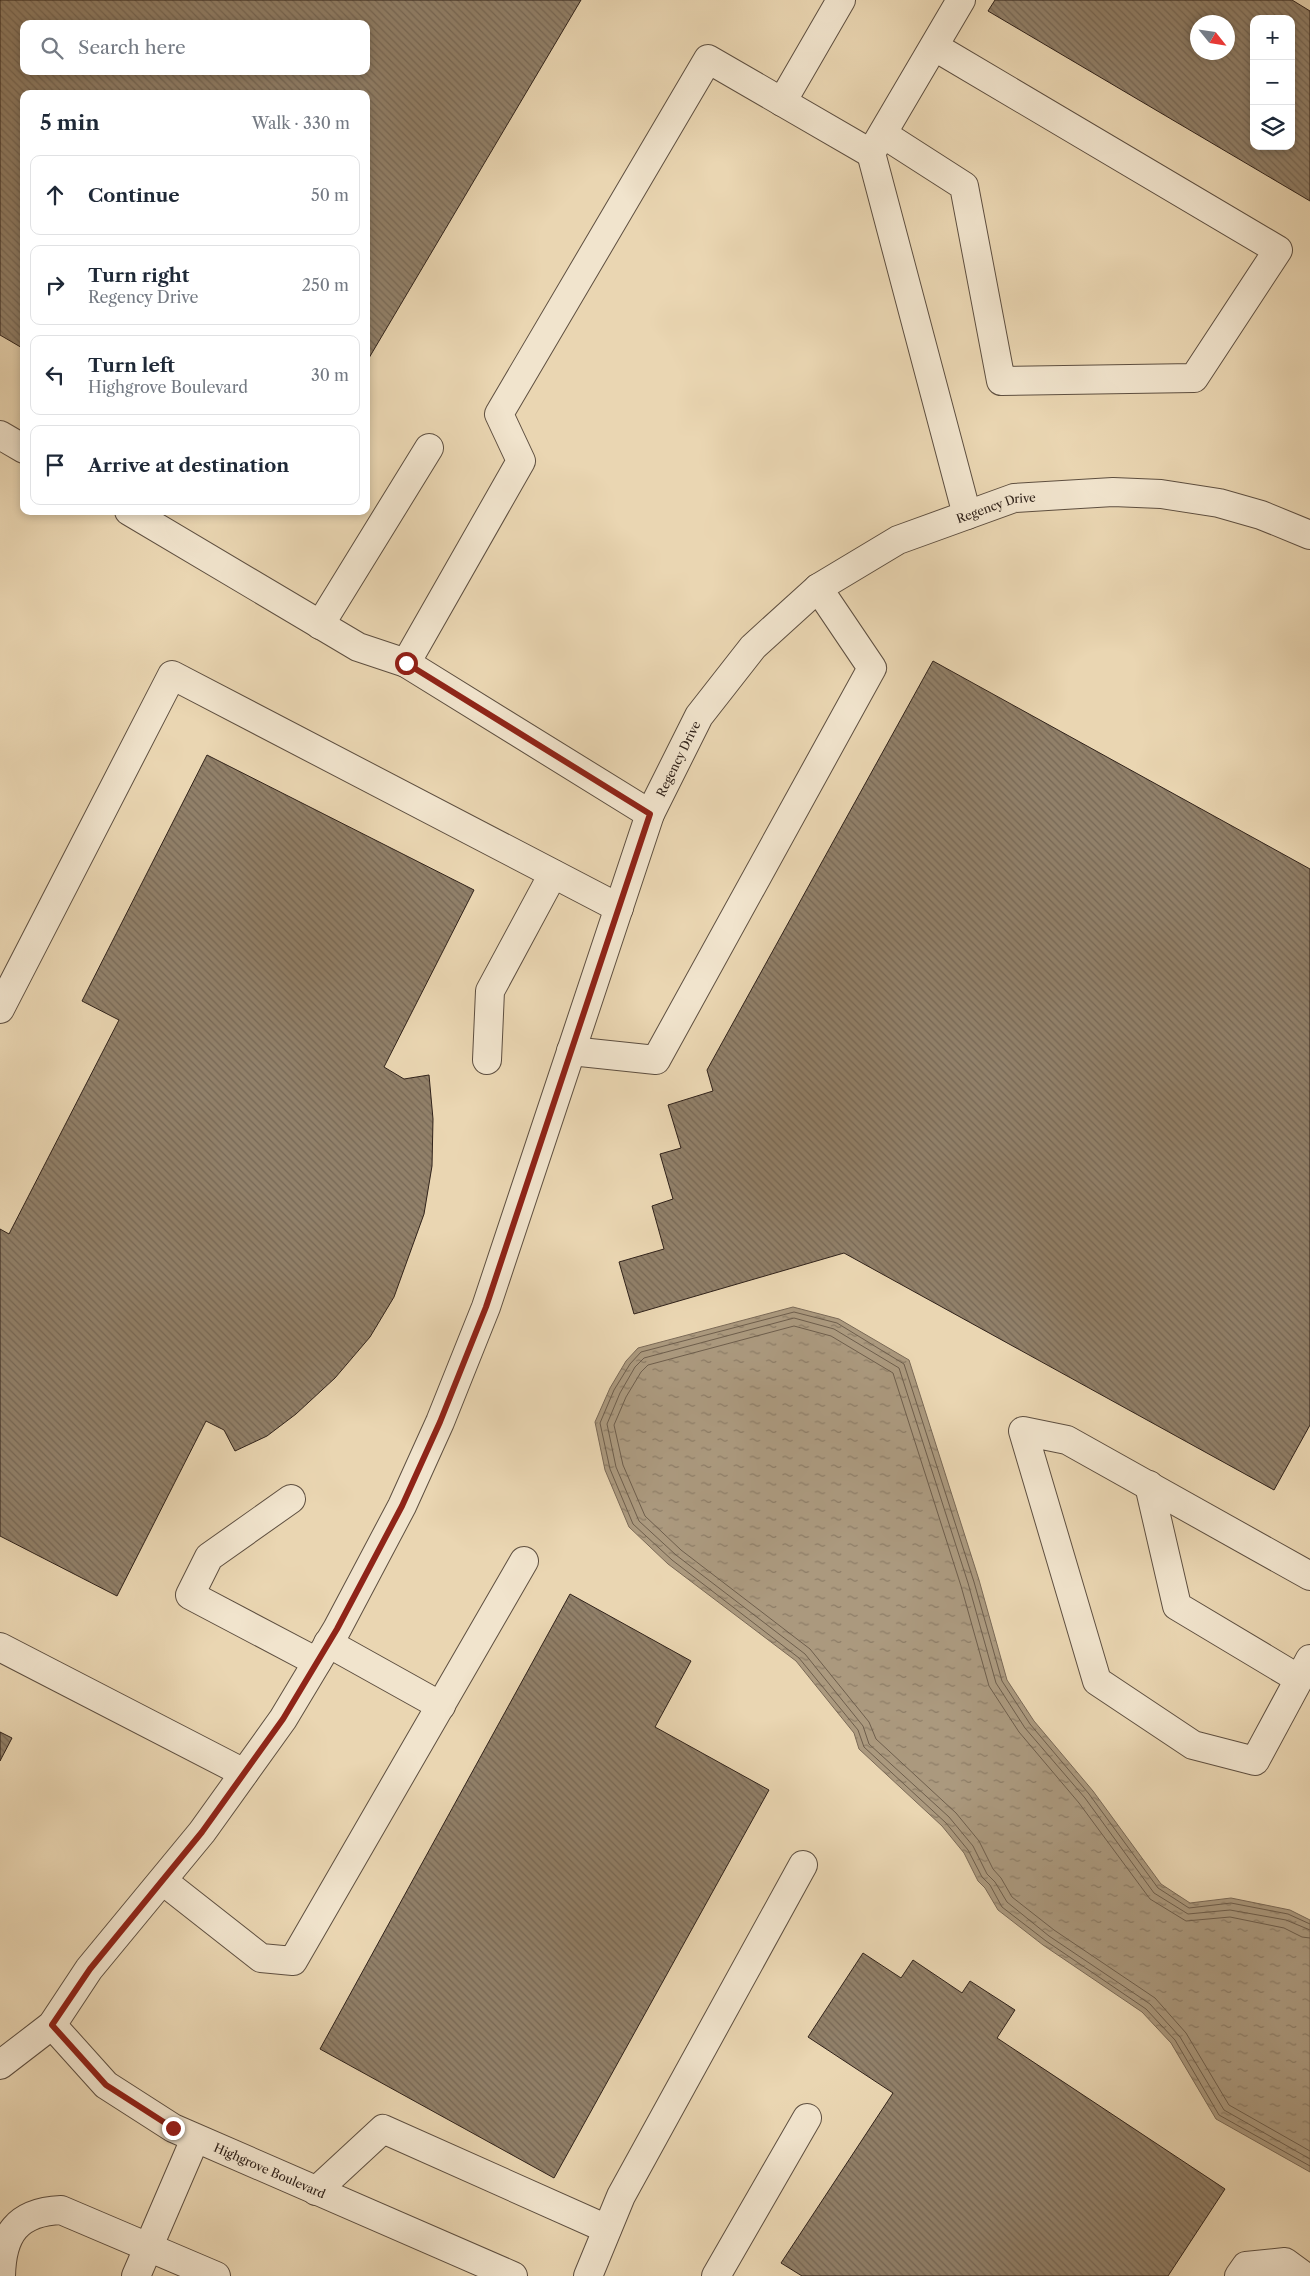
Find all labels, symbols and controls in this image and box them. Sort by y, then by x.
north arrow [1190,15,1235,60]
map controls [1250,15,1295,150]
button: + [1250,15,1295,60]
search box [20,20,370,75]
icon: search [38,34,66,62]
text: Search here [78,36,186,59]
button: − [1250,60,1295,105]
button: layers [1250,105,1295,150]
text: 5 min [40,110,100,135]
text: Walk · 330 m [252,113,350,133]
icon: ahead [41,181,69,209]
text: Continue [88,184,180,207]
text: 50 m [311,185,349,205]
text: Turn right [88,264,189,287]
icon: right [41,271,69,299]
text: 250 m [302,275,349,295]
text: Regency Drive [88,287,198,307]
text: Turn left [88,354,175,377]
icon: left [41,361,69,389]
text: 30 m [311,365,349,385]
text: Highgrove Boulevard [88,377,248,397]
icon: arrive [41,451,69,479]
text: Arrive at destination [88,454,289,477]
street label: Regency Drive [954,489,1036,526]
route start [395,652,418,675]
street label: Regency Drive [652,718,703,799]
route end [162,2117,185,2140]
street label: Highgrove Boulevard [212,2139,329,2201]

